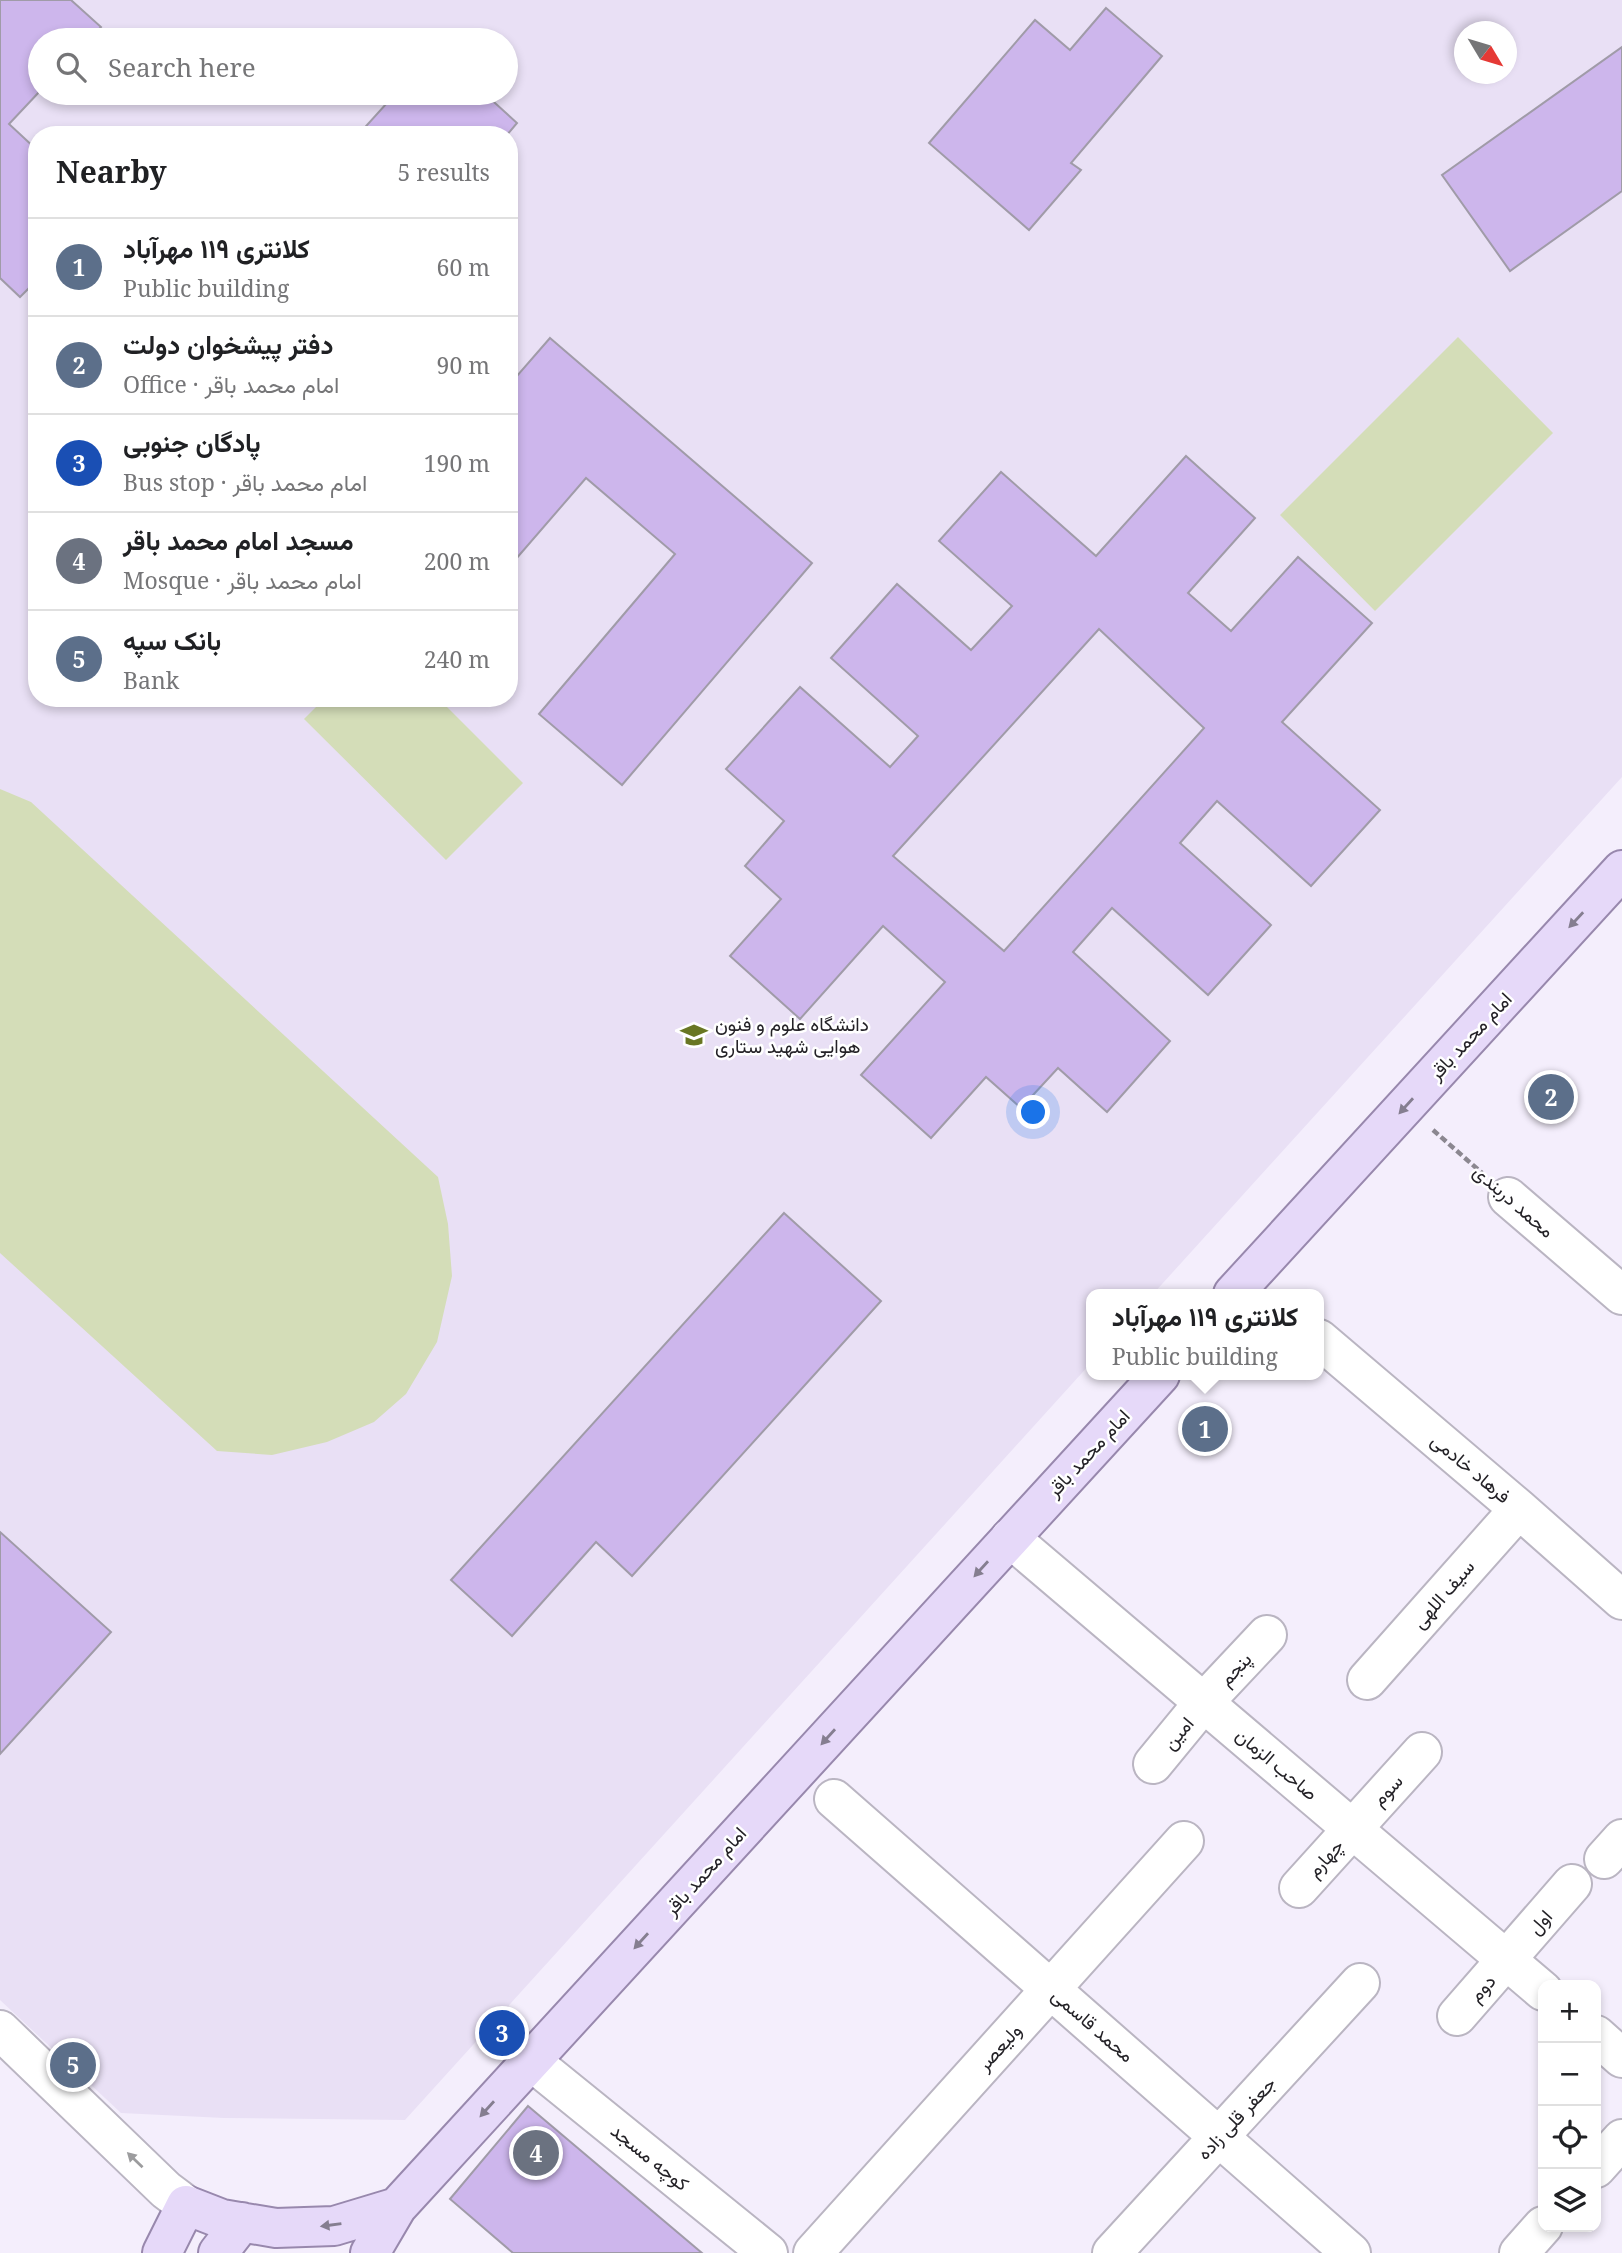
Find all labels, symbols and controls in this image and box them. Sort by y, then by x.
north arrow [1454,21,1517,84]
search box [28,28,518,105]
icon: search [52,48,90,86]
text: Search here [108,49,256,85]
text: Nearby [56,151,167,192]
text: 5 results [397,156,490,188]
text: کلانتری ۱۱۹ مهرآباد [123,230,310,266]
text: 1 [73,251,86,283]
text: 60 m [437,251,490,283]
text: Public building [123,272,289,304]
text: دفتر پیشخوان دولت [123,326,333,362]
text: 2 [73,349,86,381]
text: 90 m [437,349,490,381]
text: Office · امام محمد باقر [123,368,339,400]
text: پادگان جنوبی [123,424,261,460]
text: 3 [73,447,86,479]
text: 190 m [424,447,490,479]
text: Bus stop · امام محمد باقر [123,466,367,498]
text: مسجد امام محمد باقر [123,522,354,558]
text: 4 [73,545,86,577]
text: 200 m [424,545,490,577]
text: Mosque · امام محمد باقر [123,564,362,596]
text: بانک سپه [123,622,221,658]
text: 5 [73,643,86,675]
text: 240 m [424,643,490,675]
text: Bank [123,664,179,696]
one-way arrow [1568,911,1584,929]
street label: امام محمد باقر [1422,986,1517,1086]
place label: دانشگاه علوم و فنون هوایی شهید ستاری [715,1011,869,1059]
school or university icon: دانشگاه علوم و فنون هوایی شهید ستاری [679,1020,709,1050]
pin: 2 [1528,1071,1574,1123]
your location [1016,1095,1050,1129]
one-way arrow [1398,1097,1414,1114]
street label: محمد دربندی [1468,1158,1560,1244]
popup [1086,1289,1324,1380]
text: کلانتری ۱۱۹ مهرآباد [1112,1298,1298,1334]
text: Public building [1112,1340,1278,1372]
street label: امام محمد باقر [1040,1403,1135,1503]
pin: 1 [1182,1403,1228,1455]
street label: فرهاد خادمی [1426,1427,1516,1509]
street label: سیف اللهی [1406,1554,1480,1634]
one-way arrow [974,1561,989,1578]
street label: پنجم [1213,1646,1258,1692]
street label: امین [1157,1711,1199,1755]
street label: صاحب الزمان [1230,1722,1324,1806]
one-way arrow [820,1728,836,1745]
street label: سوم [1366,1768,1408,1812]
street label: امام محمد باقر [657,1821,752,1922]
street label: چهارم [1301,1833,1350,1884]
street label: اول [1522,1904,1558,1940]
one-way arrow [633,1932,649,1950]
street label: دوم [1463,1969,1501,2007]
map controls [1538,1980,1601,2232]
button: + [1538,1980,1601,2043]
street label: محمد قاسمی [1046,1982,1140,2068]
pin: 3 [479,2007,525,2059]
street label: ولیعصر [970,2018,1027,2077]
pin: 5 [50,2039,96,2091]
button: − [1538,2043,1601,2106]
street label: جعفر قلی زاده [1191,2071,1281,2165]
one-way arrow [479,2100,495,2118]
button: locate [1538,2106,1601,2169]
street label: کوچه مسجد [605,2117,695,2197]
pin: 4 [513,2127,559,2179]
one-way arrow [127,2153,144,2169]
button: layers [1538,2169,1601,2232]
one-way arrow [320,2220,342,2231]

